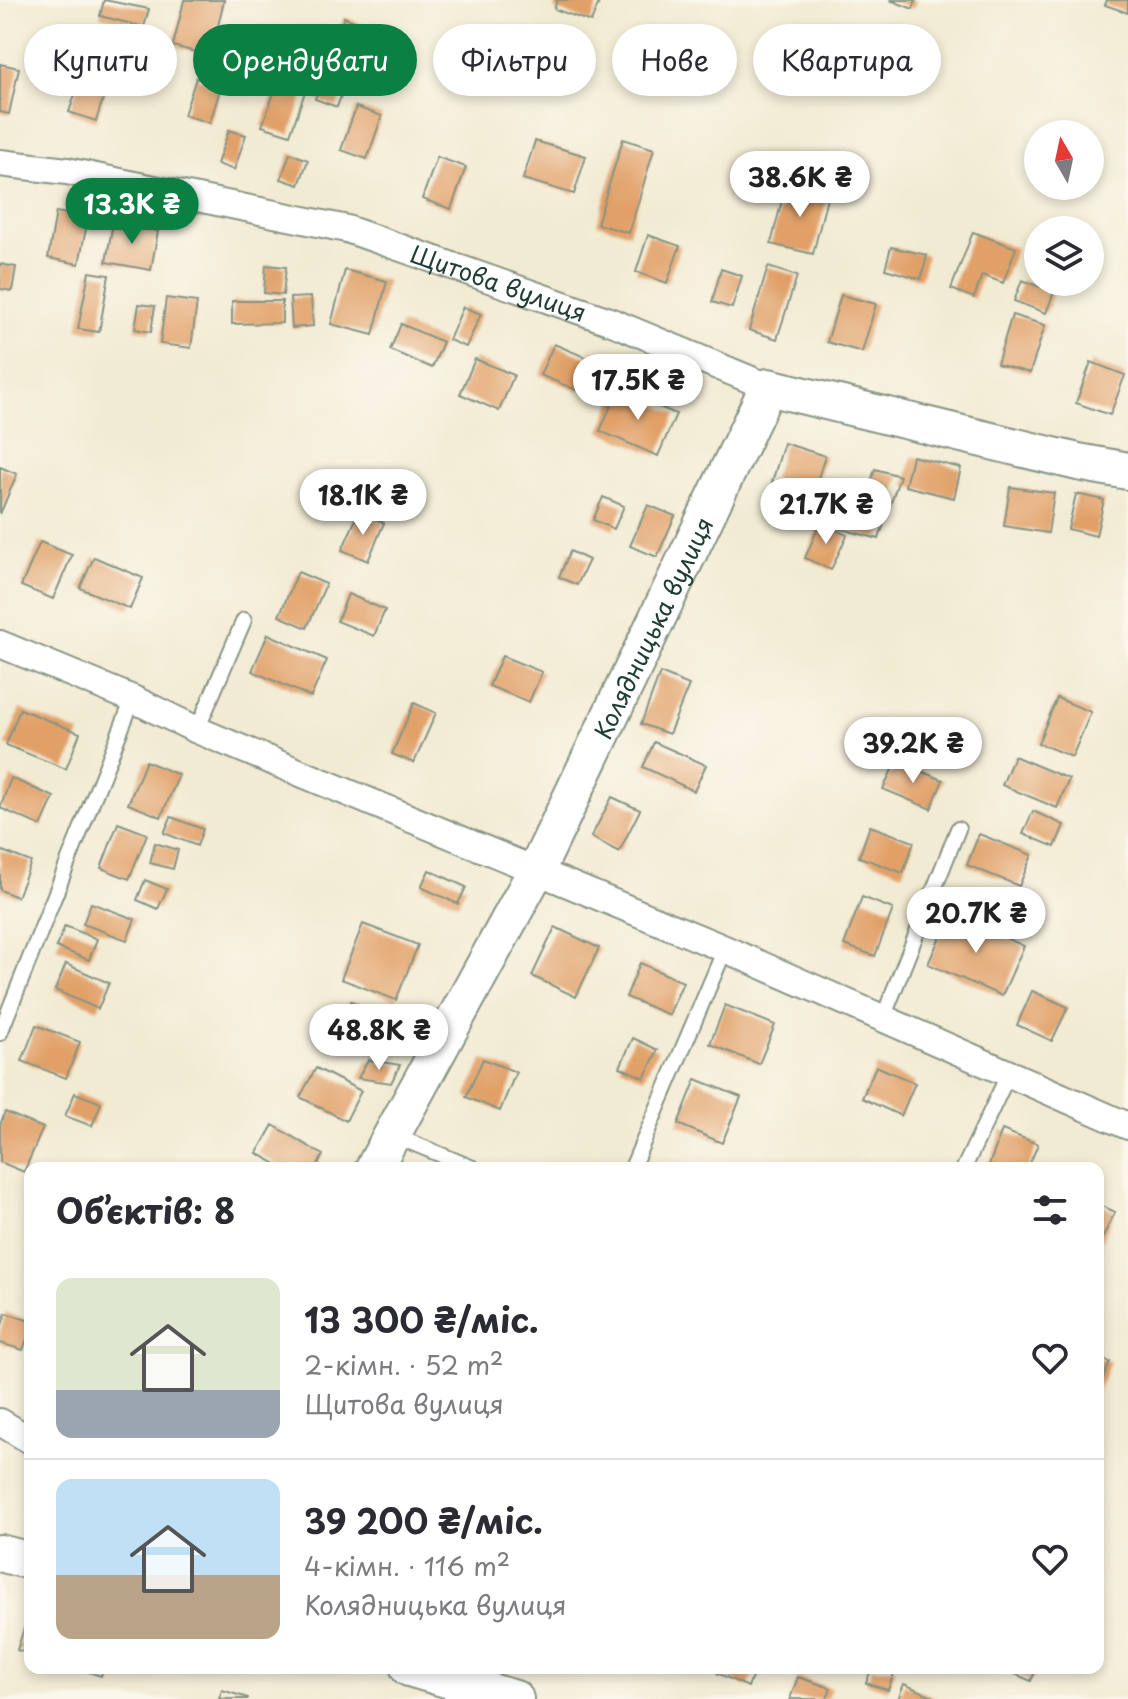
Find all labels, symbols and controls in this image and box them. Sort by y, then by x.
chip: Купити [24,24,177,96]
chip: Орендувати [193,24,417,96]
chip: Фільтри [433,24,596,96]
chip: Нове [612,24,737,96]
chip: Квартира [753,24,941,96]
north arrow [1024,120,1104,200]
map controls [1024,120,1104,296]
pin: 38.6K ₴ [726,151,874,219]
text: 38.6K ₴ [748,157,852,196]
pin: 13.3K ₴ [58,178,206,246]
text: 13.3K ₴ [84,184,180,223]
button: layers [1024,216,1104,296]
street label: Щитова вулиця [405,235,592,330]
pin: 17.5K ₴ [564,354,712,422]
text: 17.5K ₴ [591,360,685,399]
pin: 18.1K ₴ [289,469,437,537]
text: 18.1K ₴ [318,475,408,514]
pin: 21.7K ₴ [752,478,900,546]
text: 21.7K ₴ [778,484,874,523]
street label: Колядницька вулиця [584,511,721,745]
pin: 39.2K ₴ [839,717,987,785]
text: 39.2K ₴ [862,723,964,762]
pin: 20.7K ₴ [902,887,1050,955]
text: 20.7K ₴ [925,893,1027,932]
pin: 48.8K ₴ [305,1004,453,1072]
text: 48.8K ₴ [327,1010,431,1049]
text: Об’єктів: 8 [56,1184,235,1236]
icon: filters [1028,1188,1072,1232]
text: 13 300 ₴/міс. [304,1293,539,1345]
icon: home [120,1310,216,1406]
icon: heart [1028,1336,1072,1380]
text: 2-кімн. · 52 m² [304,1345,503,1384]
text: Щитова вулиця [304,1384,504,1423]
text: 39 200 ₴/міс. [304,1494,543,1546]
icon: home [120,1511,216,1607]
icon: heart [1028,1537,1072,1581]
text: 4-кімн. · 116 m² [304,1546,510,1585]
text: Колядницька вулиця [304,1585,567,1624]

